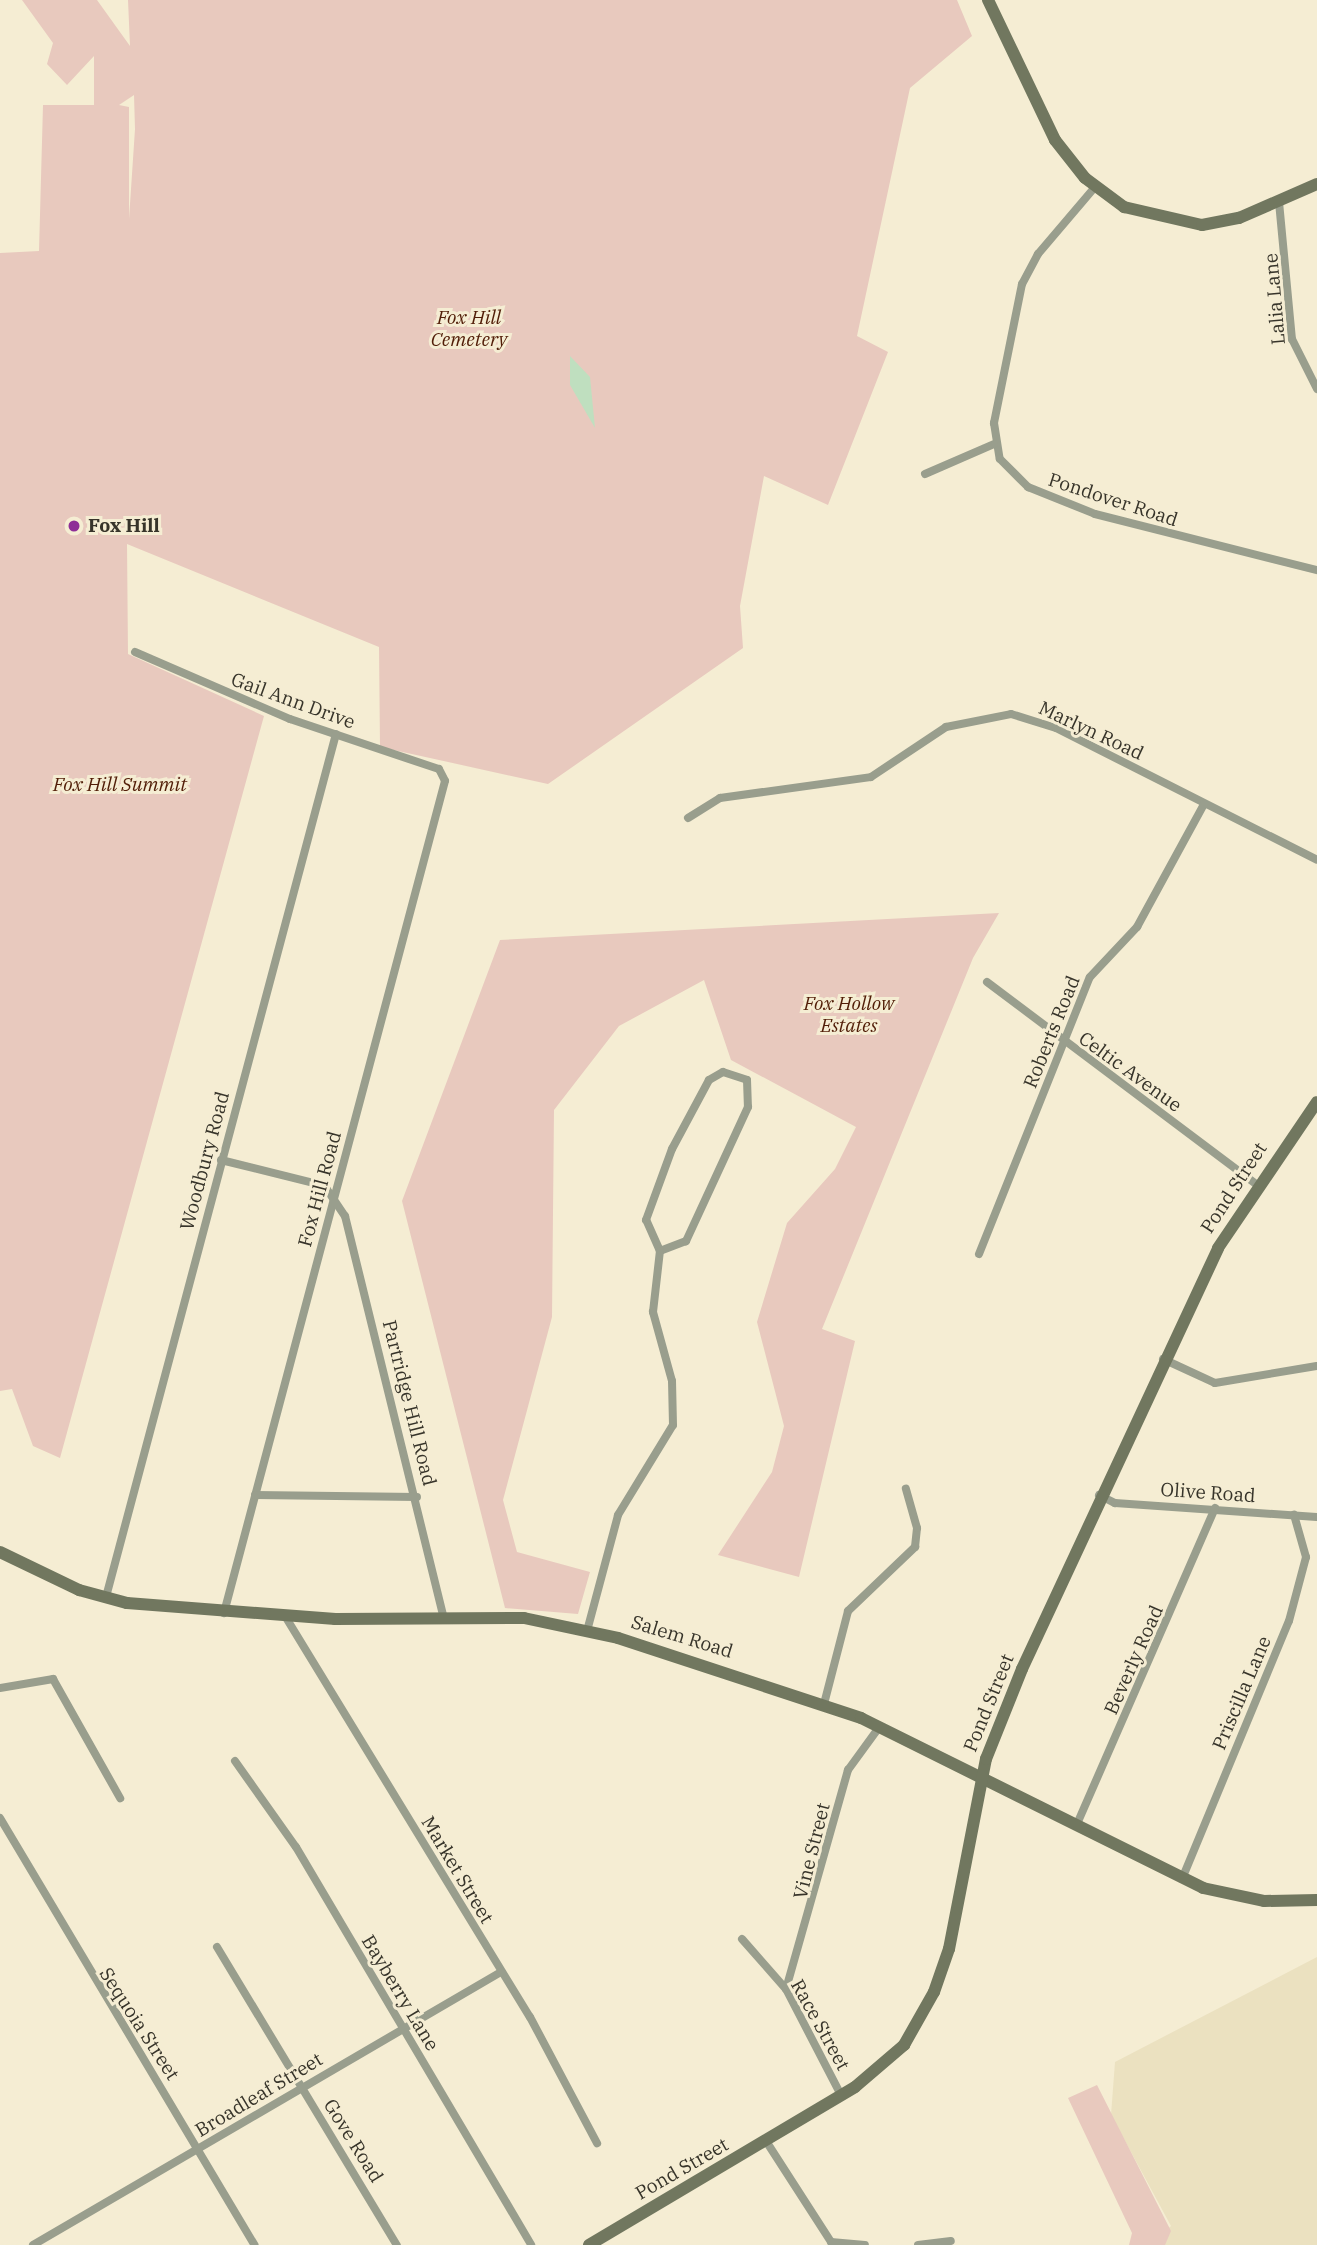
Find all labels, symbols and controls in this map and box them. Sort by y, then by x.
street label: Lalia Lane [1260,252,1290,346]
park label: Fox Hill Cemetery [431,307,507,351]
street label: Pondover Road [1045,468,1181,532]
place label: Fox Hill [88,515,160,537]
marker: Fox Hill [66,518,82,534]
street label: Gail Ann Drive [228,668,358,734]
street label: Marlyn Road [1035,697,1147,765]
park label: Fox Hill Summit [53,774,187,796]
street label: Roberts Road [1019,972,1085,1092]
park label: Fox Hollow Estates [804,993,894,1037]
street label: Celtic Avenue [1074,1027,1186,1117]
street label: Woodbury Road [175,1089,235,1233]
street label: Fox Hill Road [294,1129,346,1249]
street label: Pond Street [1196,1138,1272,1238]
street label: Partridge Hill Road [377,1318,441,1488]
street label: Olive Road [1160,1478,1256,1508]
street label: Beverly Road [1100,1602,1168,1718]
street label: Salem Road [628,1611,736,1663]
street label: Priscilla Lane [1208,1633,1276,1753]
street label: Pond Street [959,1651,1019,1755]
street label: Vine Street [789,1801,835,1901]
street label: Market Street [416,1812,498,1928]
street label: Bayberry Lane [357,1931,443,2055]
street label: Sequoia Street [94,1963,184,2085]
street label: Race Street [786,1975,854,2075]
street label: Broadleaf Street [191,2048,327,2142]
street label: Gove Road [318,2095,388,2187]
street label: Pond Street [631,2133,733,2205]

